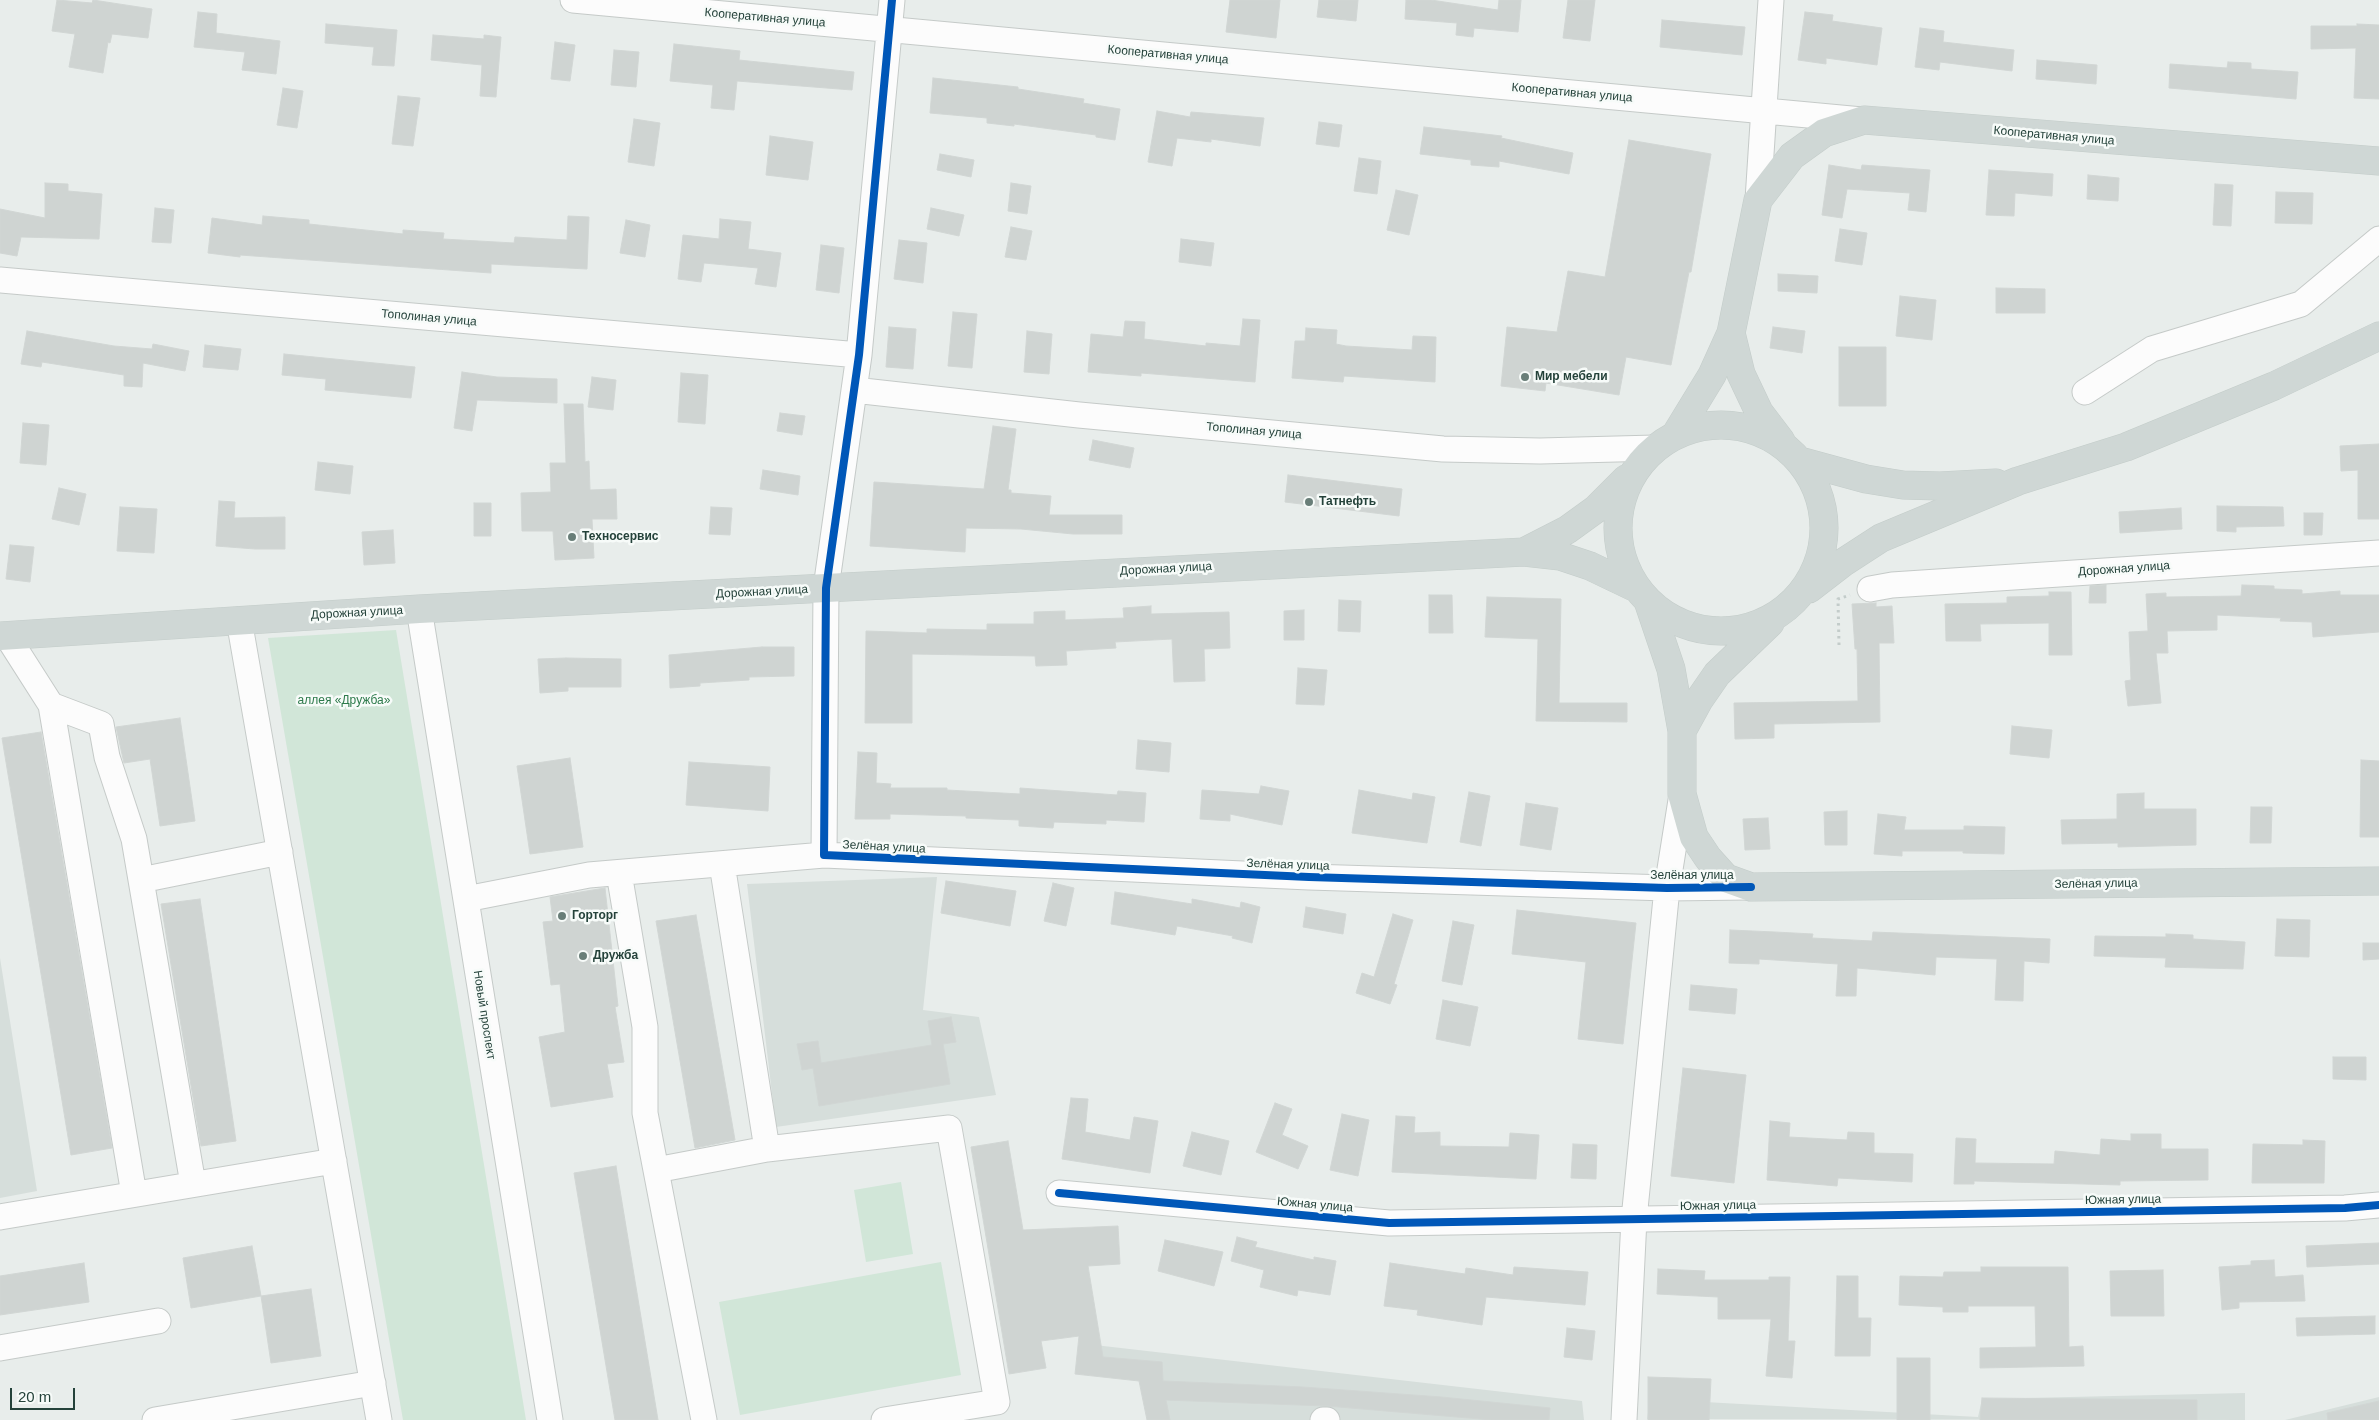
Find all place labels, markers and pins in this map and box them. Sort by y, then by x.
place label: Мир мебели [1535,370,1608,384]
marker: Мир мебели [1519,371,1531,383]
place label: Татнефть [1319,495,1376,509]
marker: Татнефть [1303,496,1315,508]
place label: Техносервис [582,530,658,544]
marker: Техносервис [566,531,578,543]
place label: Горторг [572,909,618,923]
marker: Горторг [556,910,568,922]
place label: Дружба [593,949,638,963]
marker: Дружба [577,950,589,962]

